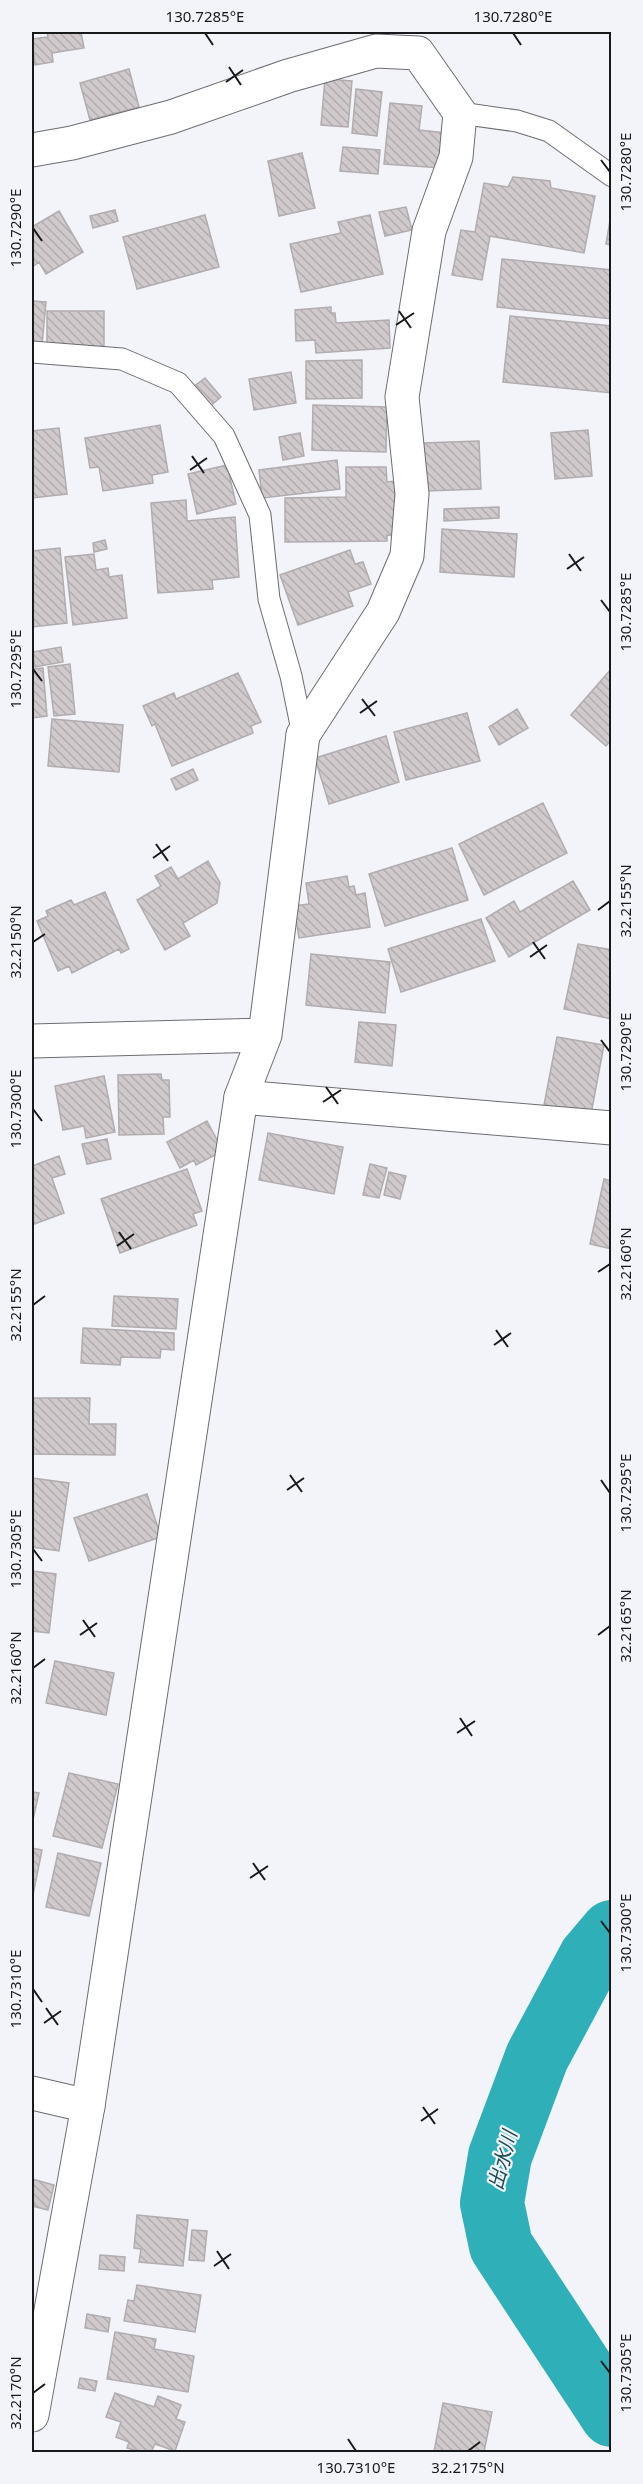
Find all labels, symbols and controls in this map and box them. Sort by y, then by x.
text: 130.7285°E [166,6,244,26]
text: 130.7280°E [474,6,552,26]
text: 130.7280°E [615,133,635,211]
text: 130.7290°E [5,189,25,267]
text: 130.7285°E [615,573,635,651]
text: 130.7295°E [5,630,25,708]
text: 32.2155°N [615,864,635,938]
text: 32.2150°N [5,905,25,979]
text: 130.7290°E [615,1013,635,1091]
text: 130.7300°E [5,1070,25,1148]
text: 32.2160°N [615,1227,635,1301]
text: 32.2155°N [5,1268,25,1342]
text: 130.7295°E [615,1454,635,1532]
text: 130.7305°E [5,1510,25,1588]
text: 32.2165°N [615,1589,635,1663]
text: 32.2160°N [5,1631,25,1705]
text: 130.7300°E [615,1894,635,1972]
text: 130.7310°E [5,1950,25,2028]
water label: 出水川 [481,2126,523,2192]
text: 130.7305°E [615,2334,635,2412]
text: 32.2170°N [5,2356,25,2430]
text: 130.7310°E [317,2457,395,2477]
text: 32.2175°N [431,2457,505,2477]

